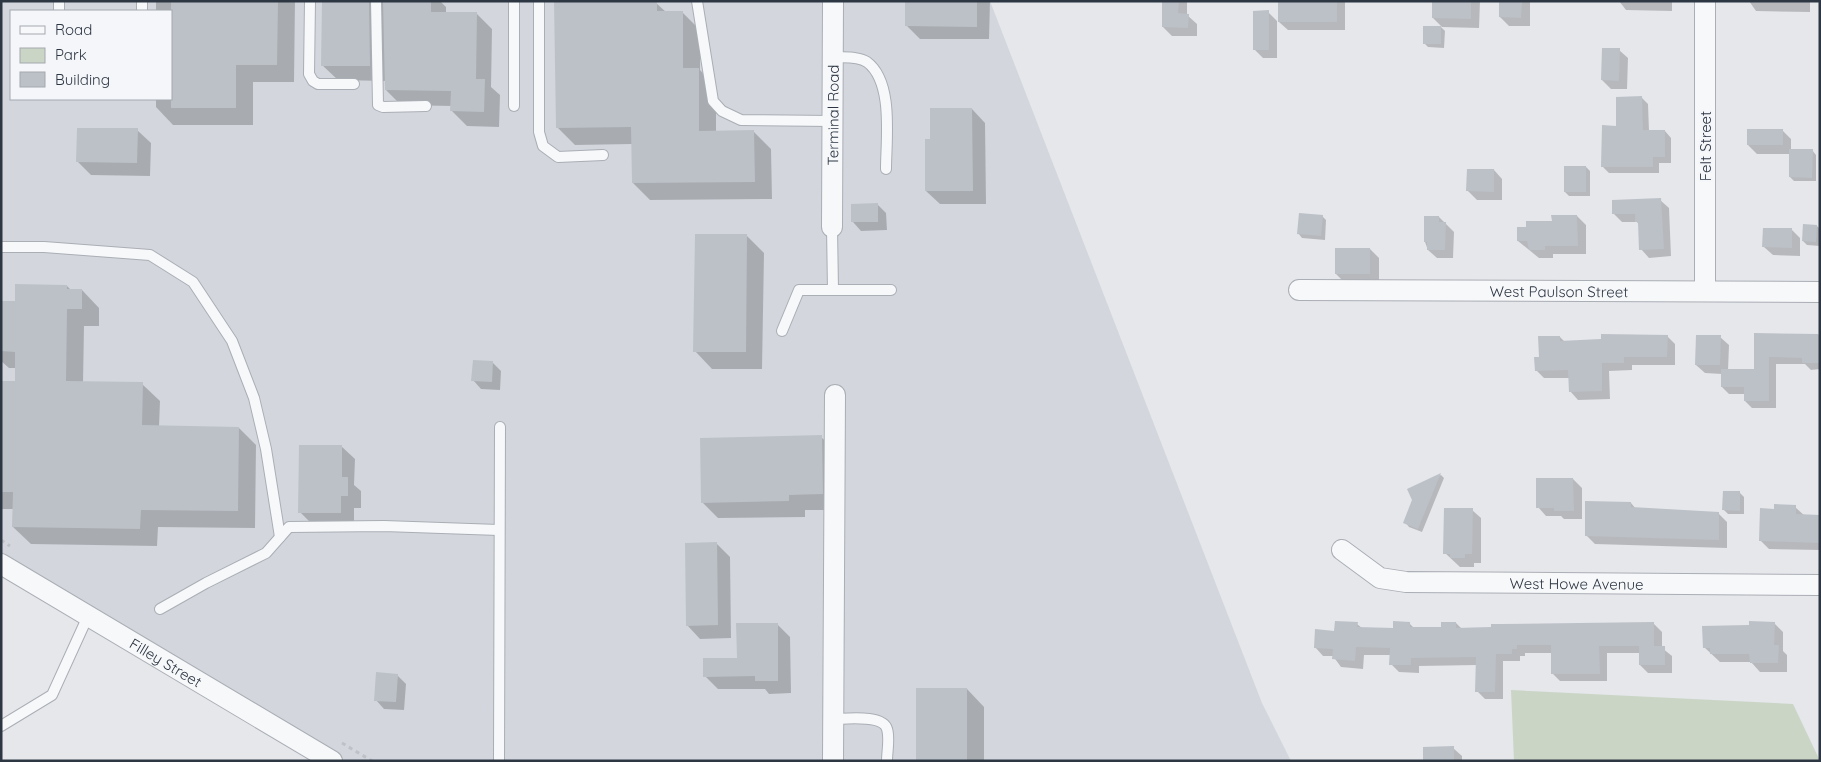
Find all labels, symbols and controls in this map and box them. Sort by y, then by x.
legend [10,10,172,100]
text: Road [55,20,92,39]
text: Park [55,45,87,64]
street label: Terminal Road [823,64,842,166]
text: Building [55,70,110,89]
street label: Felt Street [1696,111,1715,181]
street label: West Paulson Street [1490,281,1628,301]
street label: West Howe Avenue [1509,573,1644,593]
street label: Filley Street [127,633,205,691]

